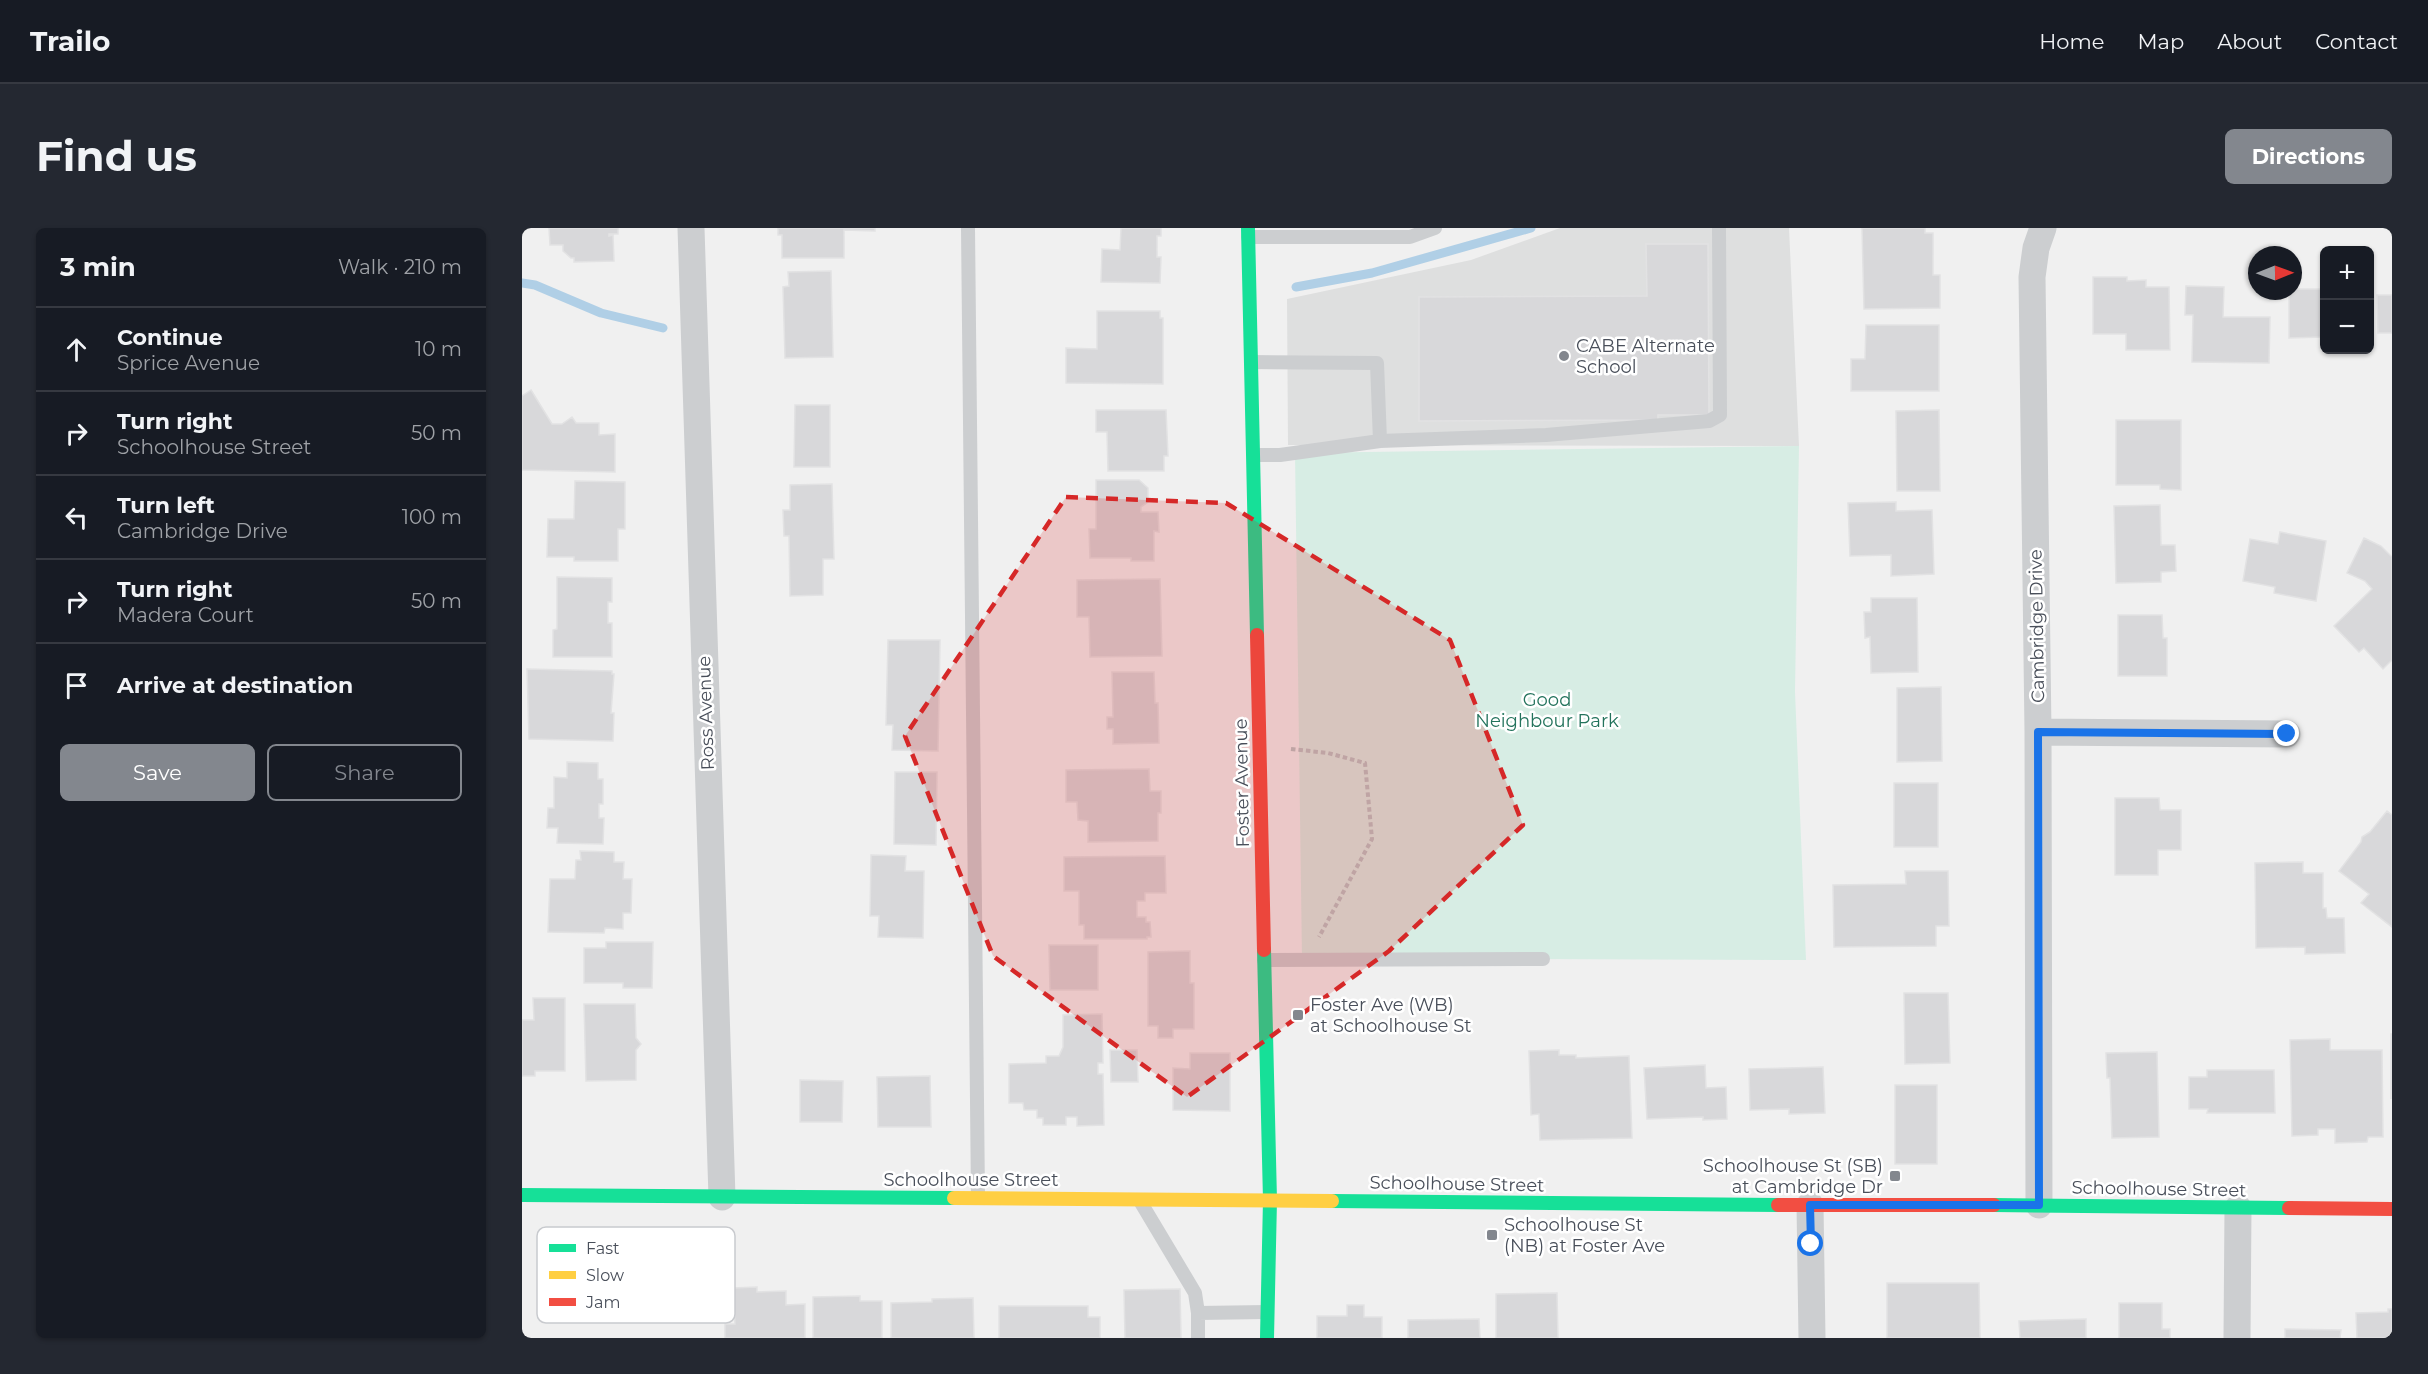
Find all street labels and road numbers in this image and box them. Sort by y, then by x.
street label: Cambridge Drive [2025,549,2049,703]
street label: Ross Avenue [693,655,719,771]
street label: Foster Avenue [1230,718,1254,848]
street label: Schoolhouse Street [884,1169,1059,1191]
street label: Schoolhouse Street [1369,1171,1545,1197]
street label: Schoolhouse Street [2071,1176,2247,1202]

